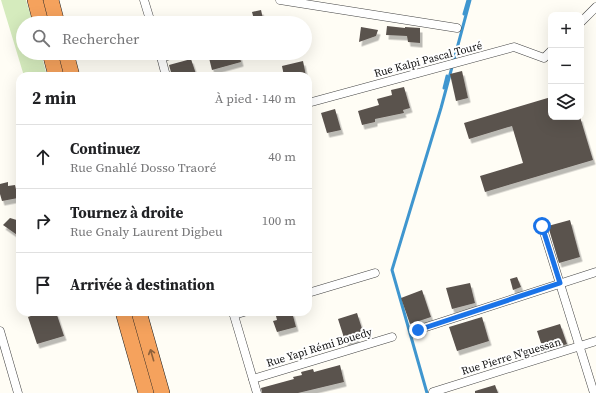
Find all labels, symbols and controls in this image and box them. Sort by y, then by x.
map controls [548,12,584,120]
button: + [548,12,584,48]
search box [16,16,312,60]
icon: search [30,27,52,49]
text: Rechercher [62,28,139,49]
street label: Rue Kalpi Pascal Touré [372,38,484,81]
button: − [548,48,584,84]
button: layers [548,84,584,120]
text: 2 min [32,86,76,110]
text: À pied · 140 m [215,90,296,107]
text: Continuez [70,138,140,159]
icon: ahead [32,146,54,168]
text: 40 m [268,148,296,165]
text: Rue Gnahlé Dosso Traoré [70,159,216,176]
text: Tournez à droite [70,202,183,223]
icon: right [32,210,54,232]
text: 100 m [262,212,296,229]
route start [533,217,551,235]
text: Rue Gnaly Laurent Digbeu [70,223,223,240]
icon: arrive [32,274,54,296]
text: Arrivée à destination [70,274,215,295]
route end [409,321,427,339]
street label: Rue Yapi Rémi Bouedy [264,324,374,371]
street label: Rue Pierre N'guessan [460,334,563,379]
one-way arrow [148,349,155,362]

